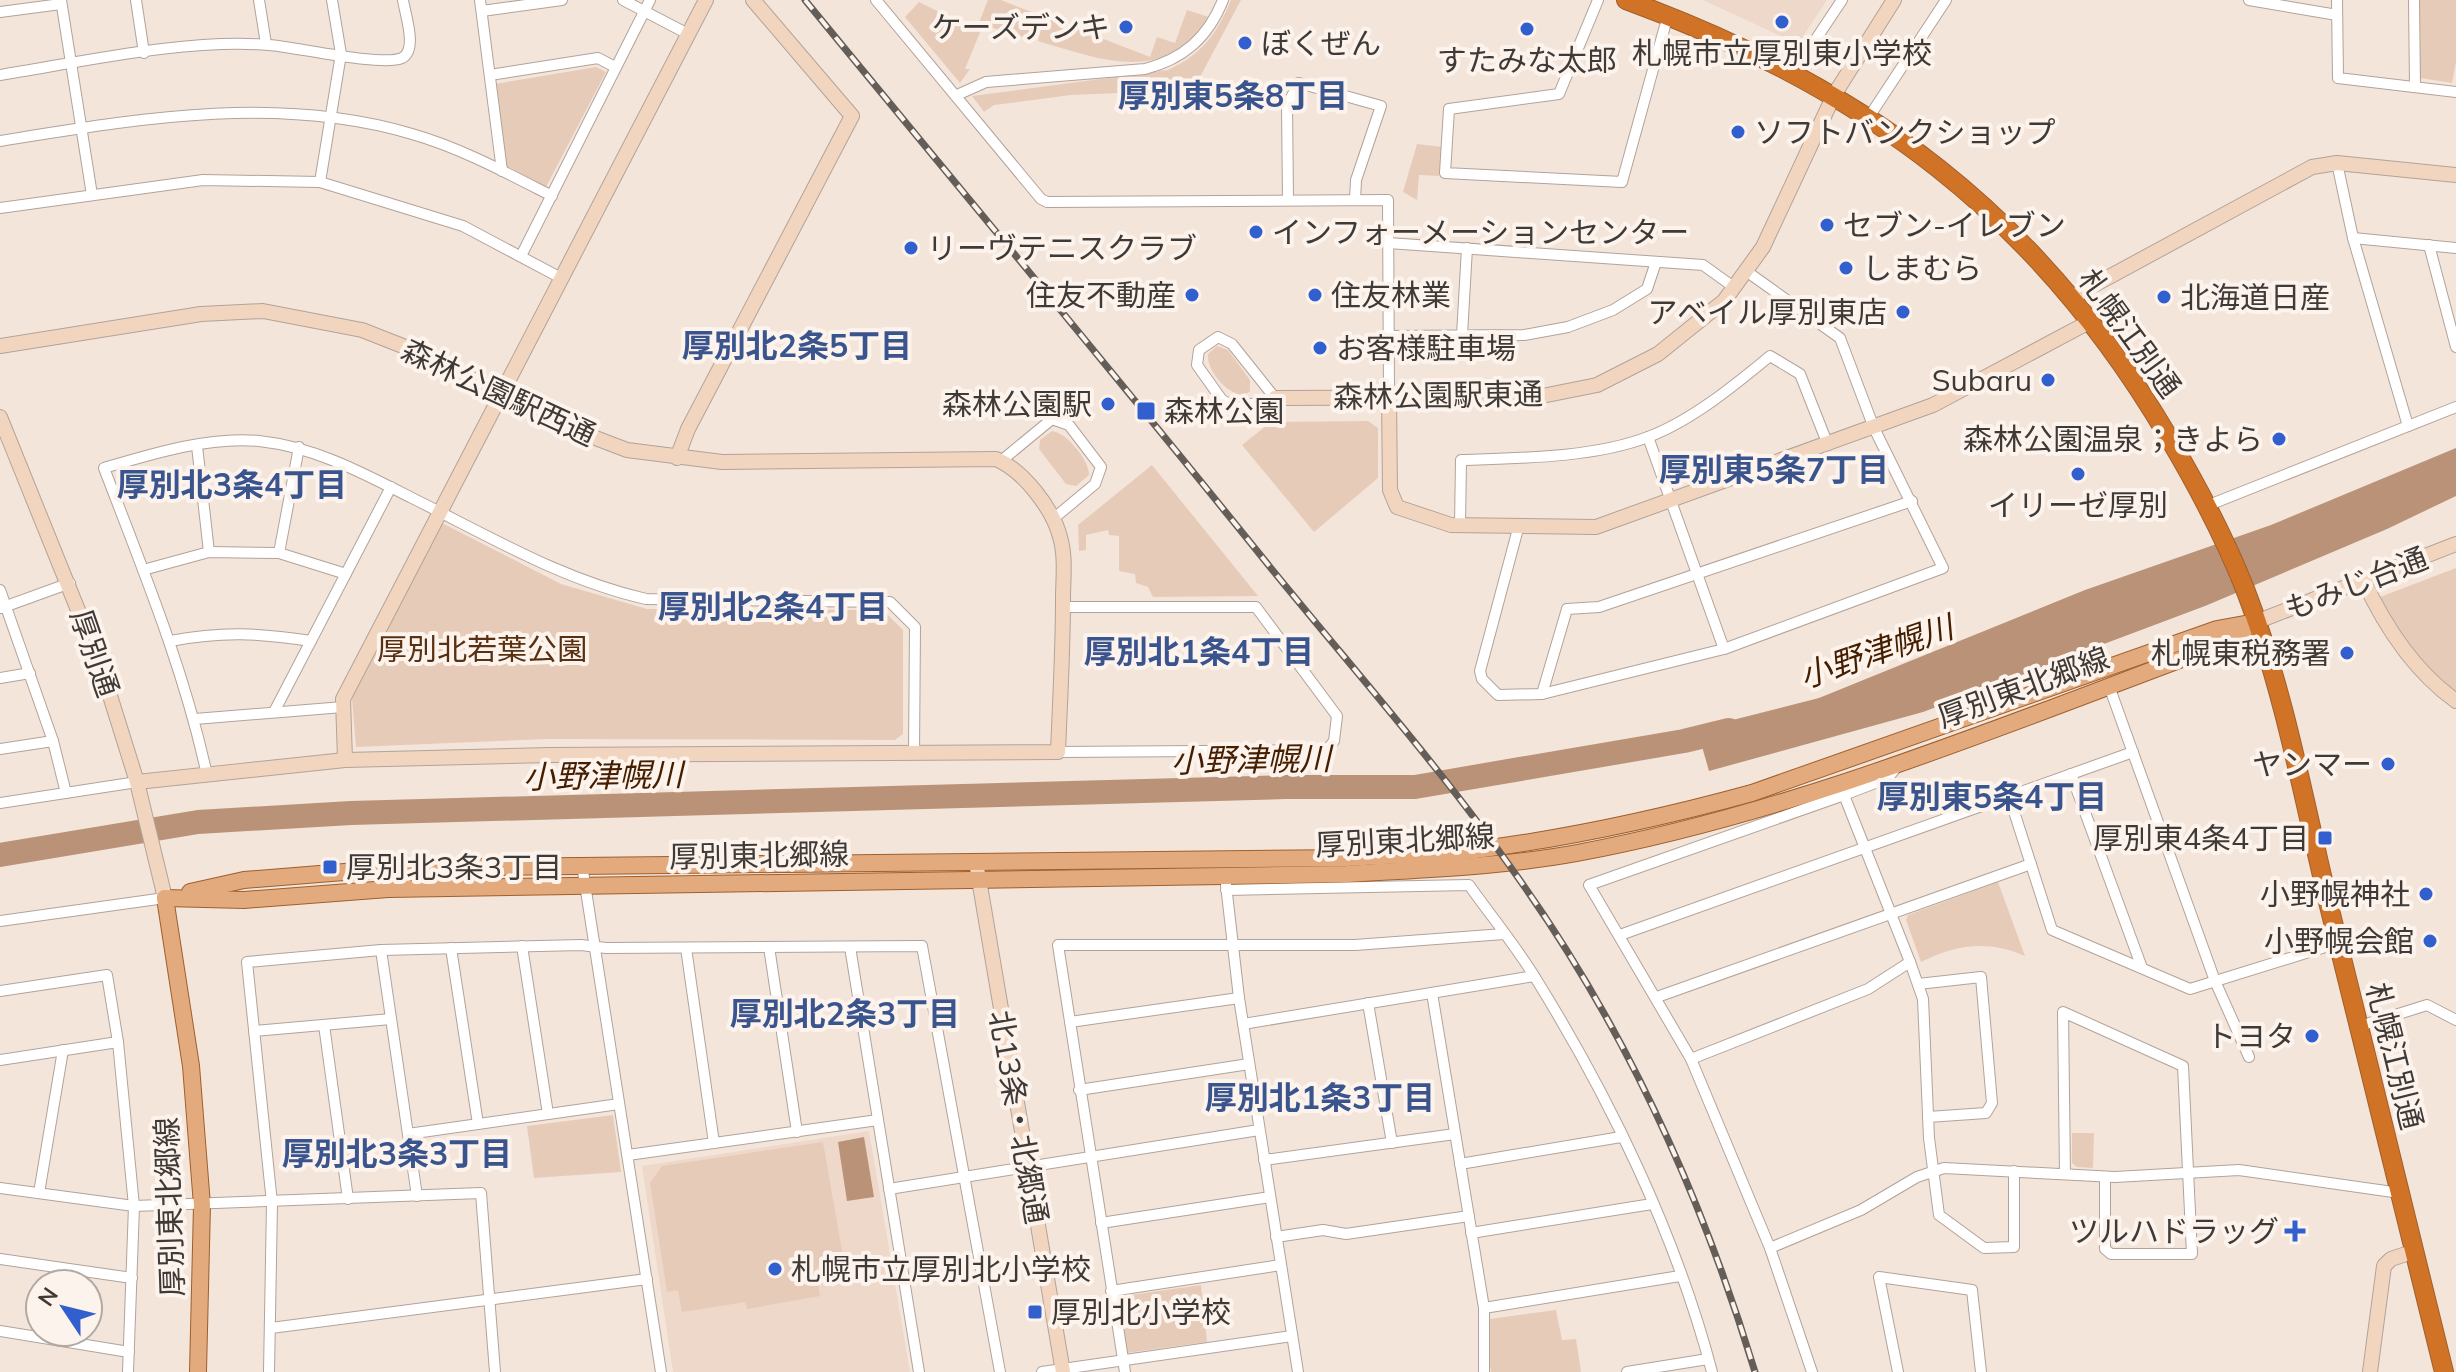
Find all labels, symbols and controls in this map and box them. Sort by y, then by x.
place label: ケーズデンキ [932,8,1110,46]
marker: 札幌市立厚別東小学校 [1773,13,1791,31]
marker: ケーズデンキ [1117,18,1135,36]
marker: すたみな太郎 [1518,20,1536,38]
place label: ぼくぜん [1261,24,1381,62]
marker: ぼくぜん [1236,34,1254,52]
place label: 札幌市立厚別東小学校 [1632,34,1932,72]
place label: すたみな太郎 [1437,41,1617,79]
district label: 厚別東5条8丁目 [1118,75,1348,115]
place label: ソフトバンクショップ [1754,113,2056,151]
marker: ソフトバンクショップ [1729,123,1747,141]
place label: セブン-イレブン [1843,206,2066,244]
place label: インフォーメーションセンター [1272,213,1689,251]
marker: セブン-イレブン [1818,216,1836,234]
marker: インフォーメーションセンター [1247,223,1265,241]
place label: リーヴテニスクラブ [927,229,1197,267]
marker: リーヴテニスクラブ [902,239,920,257]
place label: しまむら [1862,249,1982,287]
marker: しまむら [1837,259,1855,277]
street label: 札幌江別通 [2071,261,2189,405]
place label: 住友不動産 [1026,276,1176,314]
place label: 住友林業 [1331,276,1451,314]
place label: 北海道日産 [2180,278,2330,316]
marker: 住友不動産 [1183,286,1201,304]
marker: 住友林業 [1306,286,1324,304]
marker: 北海道日産 [2155,288,2173,306]
place label: アベイル厚別東店 [1648,293,1887,331]
marker: アベイル厚別東店 [1894,303,1912,321]
district label: 厚別北2条5丁目 [682,325,912,365]
place label: お客様駐車場 [1336,329,1516,367]
street label: 森林公園駅西通 [396,330,602,454]
marker: お客様駐車場 [1311,339,1329,357]
place label: Subaru [1932,361,2032,399]
marker: Subaru [2039,371,2057,389]
street label: 森林公園駅東通 [1333,374,1543,416]
place label: 森林公園駅 [942,385,1092,423]
place label: 森林公園 [1164,392,1284,430]
marker: 森林公園駅 [1099,395,1117,413]
marker: 森林公園 [1135,400,1157,422]
place label: 森林公園温泉；きよら [1963,420,2263,458]
marker: 森林公園温泉；きよら [2270,430,2288,448]
district label: 厚別東5条7丁目 [1659,449,1889,489]
district label: 厚別北3条4丁目 [117,464,347,504]
marker: イリーゼ厚別 [2069,465,2087,483]
place label: イリーゼ厚別 [1988,486,2168,524]
street label: もみじ台通 [2279,538,2433,628]
district label: 厚別北2条4丁目 [658,586,888,626]
street label: 厚別通 [62,604,128,702]
water label: 小野津幌川 [1794,605,1961,696]
park label: 厚別北若葉公園 [377,630,587,668]
district label: 厚別北1条4丁目 [1084,631,1314,671]
place label: 札幌東税務署 [2151,634,2331,672]
street label: 厚別東北郷線 [1932,638,2114,736]
marker: 札幌東税務署 [2338,644,2356,662]
water label: 小野津幌川 [1171,738,1334,780]
place label: ヤンマー [2252,745,2372,783]
water label: 小野津幌川 [523,754,686,796]
marker: ヤンマー [2379,755,2397,773]
district label: 厚別東5条4丁目 [1877,776,2107,816]
street label: 厚別東北郷線 [1314,816,1496,864]
place label: 厚別東4条4丁目 [2093,819,2309,857]
marker: 厚別東4条4丁目 [2316,829,2334,847]
street label: 厚別東北郷線 [669,834,849,876]
place label: 厚別北3条3丁目 [346,848,562,886]
marker: 厚別北3条3丁目 [321,858,339,876]
place label: 小野幌神社 [2260,875,2410,913]
marker: 小野幌神社 [2417,885,2435,903]
place label: 小野幌会館 [2264,922,2414,960]
marker: 小野幌会館 [2421,932,2439,950]
street label: 札幌江別通 [2358,979,2432,1133]
district label: 厚別北2条3丁目 [730,993,960,1033]
street label: 北13条・北郷通 [982,1007,1056,1227]
place label: トヨタ [2206,1017,2296,1055]
marker: トヨタ [2303,1027,2321,1045]
district label: 厚別北1条3丁目 [1205,1077,1435,1117]
street label: 厚別東北郷線 [147,1116,191,1298]
district label: 厚別北3条3丁目 [282,1133,512,1173]
place label: ツルハドラッグ [2069,1212,2279,1250]
marker: ツルハドラッグ [2286,1222,2304,1240]
place label: 札幌市立厚別北小学校 [791,1250,1091,1288]
marker: 札幌市立厚別北小学校 [766,1260,784,1278]
north arrow [24,1268,104,1348]
text: N [31,1282,64,1311]
place label: 厚別北小学校 [1051,1293,1231,1331]
marker: 厚別北小学校 [1026,1303,1044,1321]

